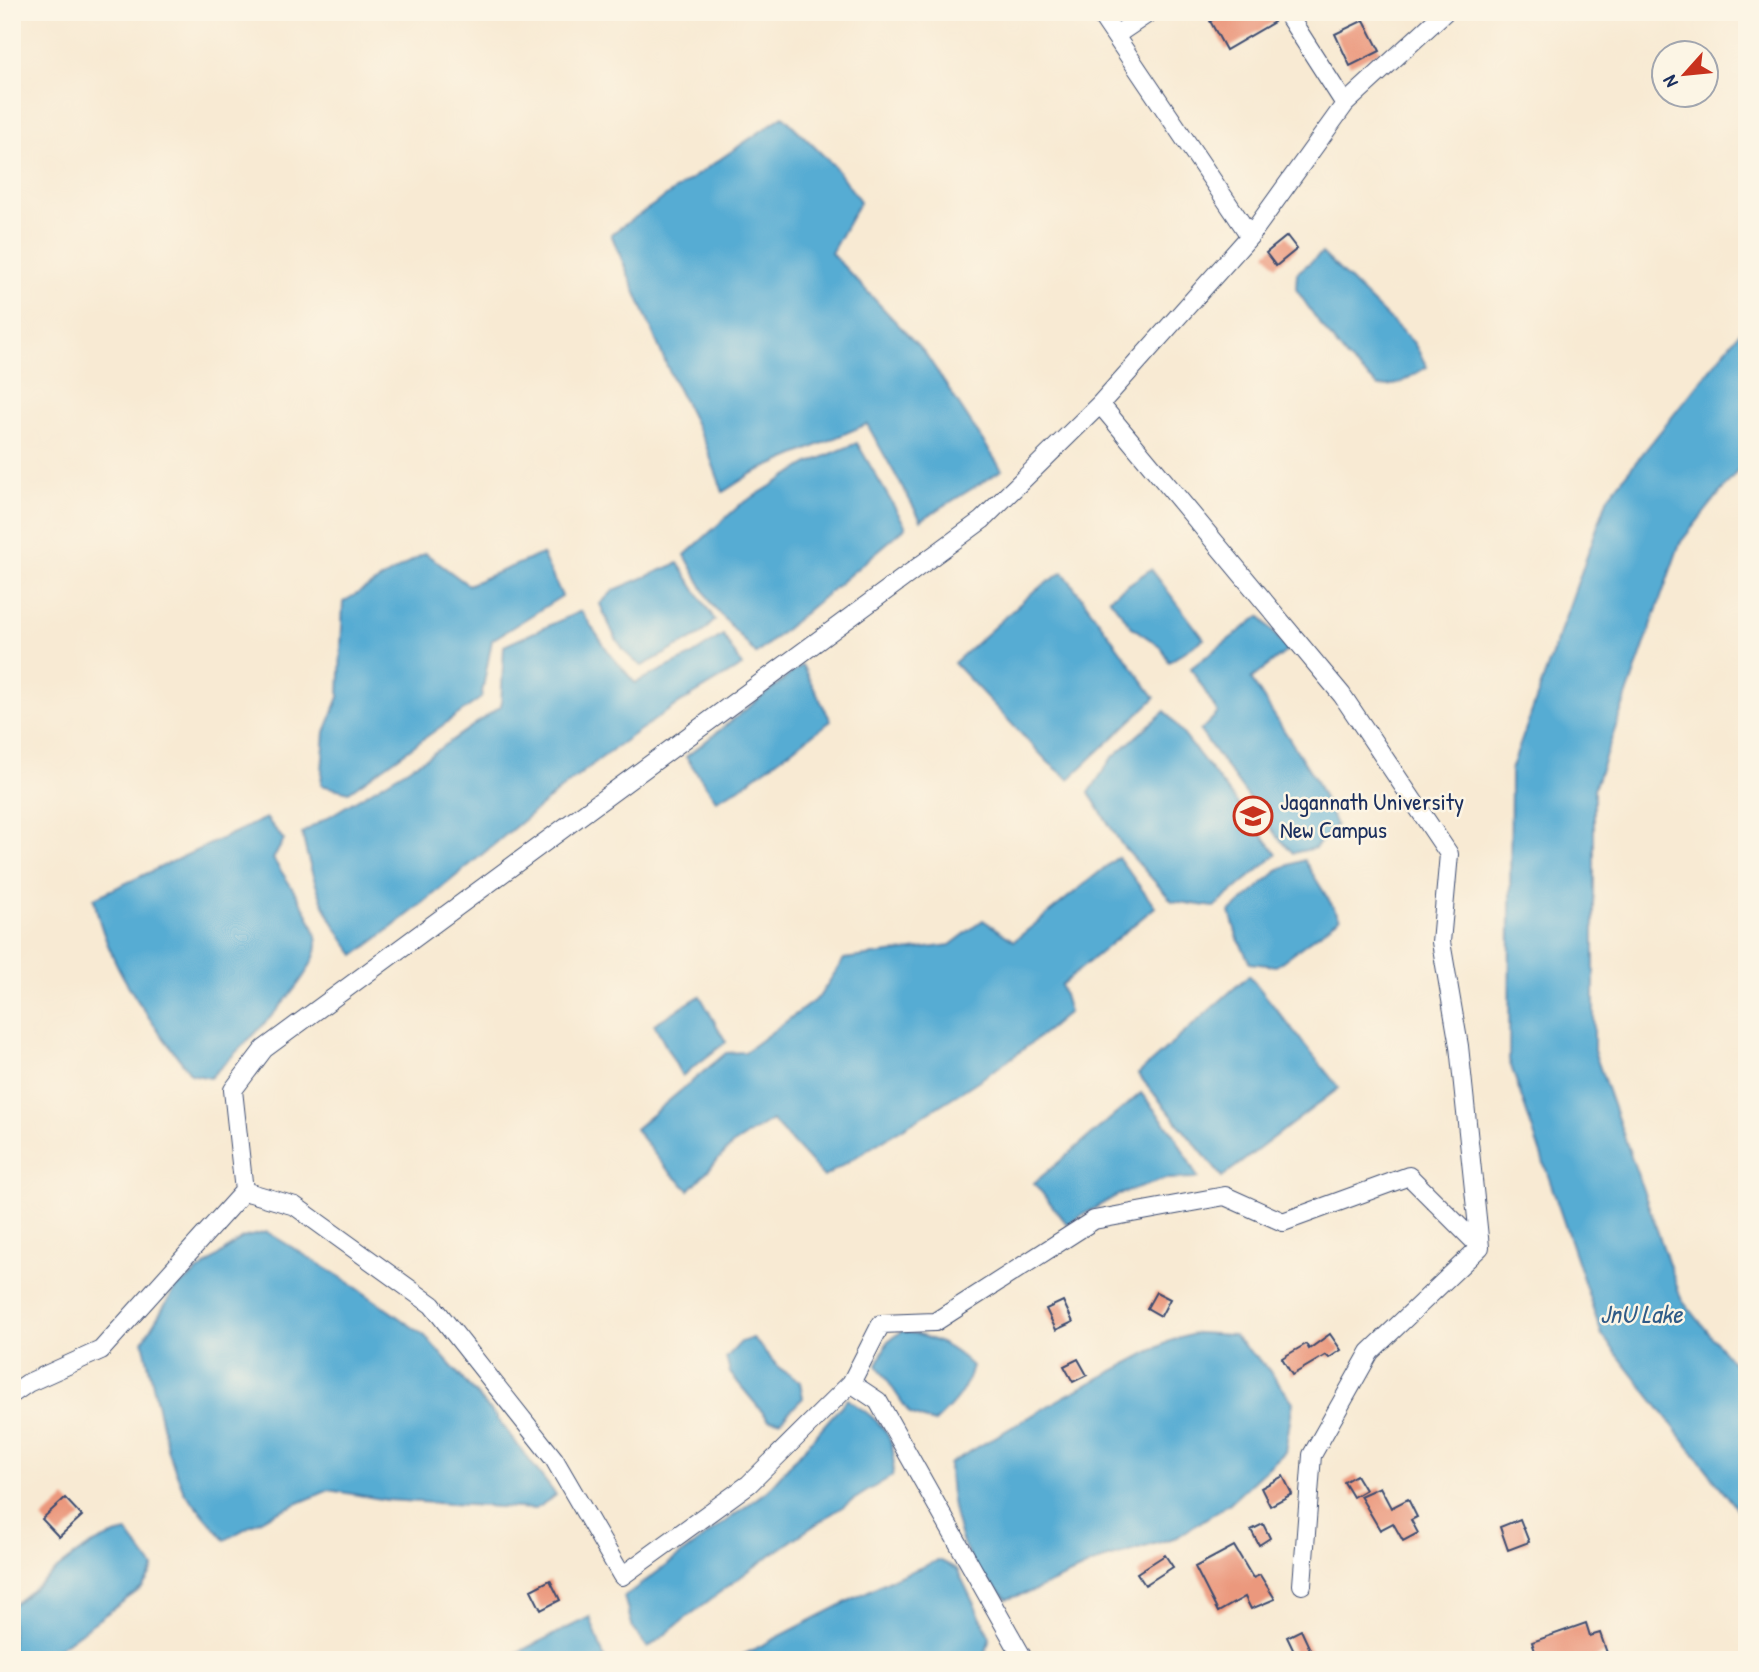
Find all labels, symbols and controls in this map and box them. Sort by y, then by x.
north arrow [1650,38,1720,108]
text: N [1656,71,1684,92]
place label: Jagannath University New Campus [1280,785,1464,845]
school or university icon: Jagannath University New Campus [1232,795,1274,837]
water label: JnU Lake [1600,1296,1684,1331]

